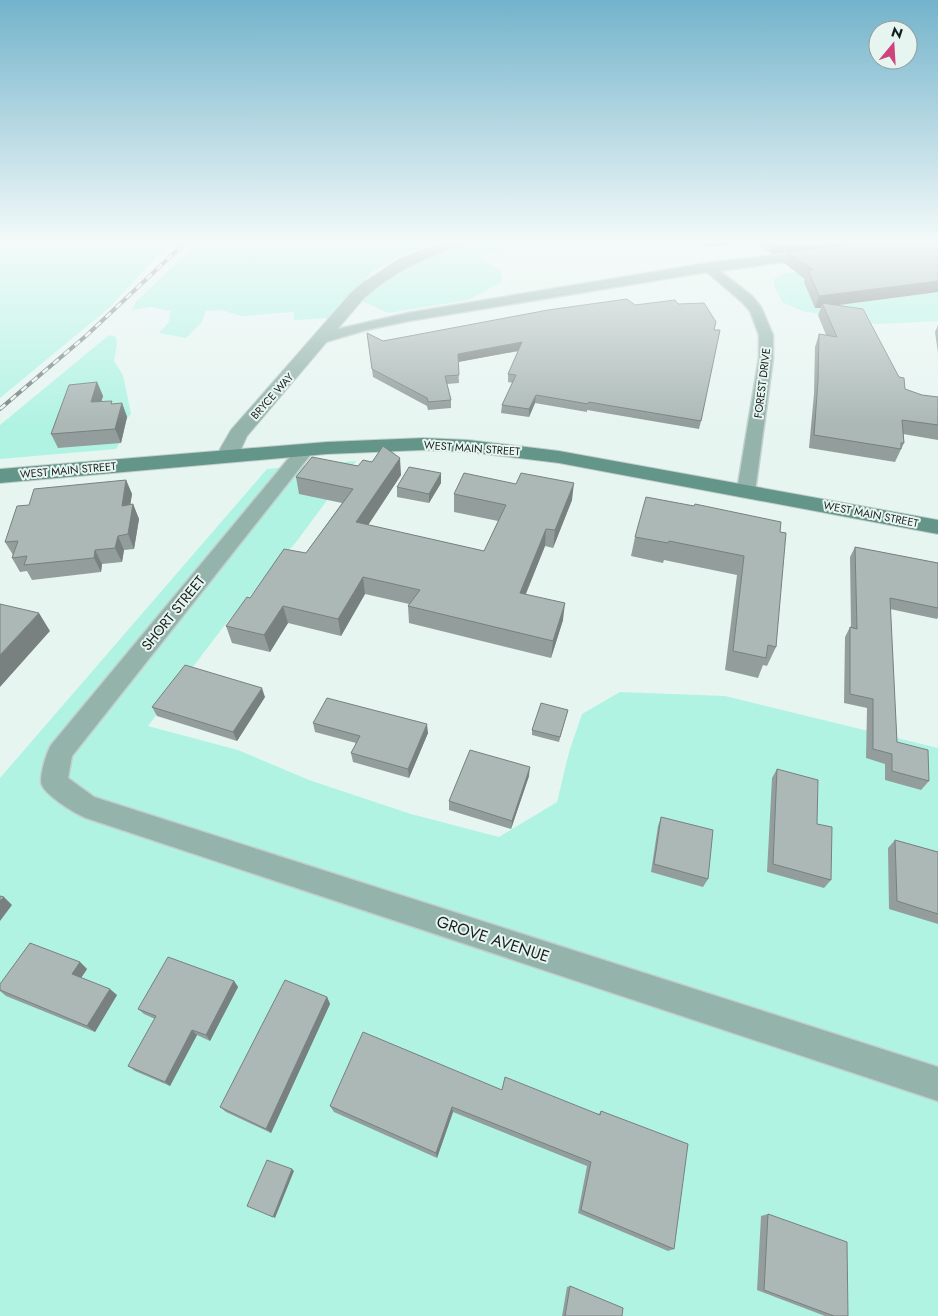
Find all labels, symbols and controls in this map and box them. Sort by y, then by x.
north arrow [868,20,918,70]
text: N [889,21,905,44]
street label: FOREST DRIVE [750,347,774,419]
street label: BRYCE WAY [247,369,298,423]
street label: WEST MAIN STREET [423,437,521,459]
street label: WEST MAIN STREET [19,458,117,482]
street label: WEST MAIN STREET [822,497,920,531]
street label: SHORT STREET [137,571,210,655]
street label: GROVE AVENUE [434,910,552,968]

